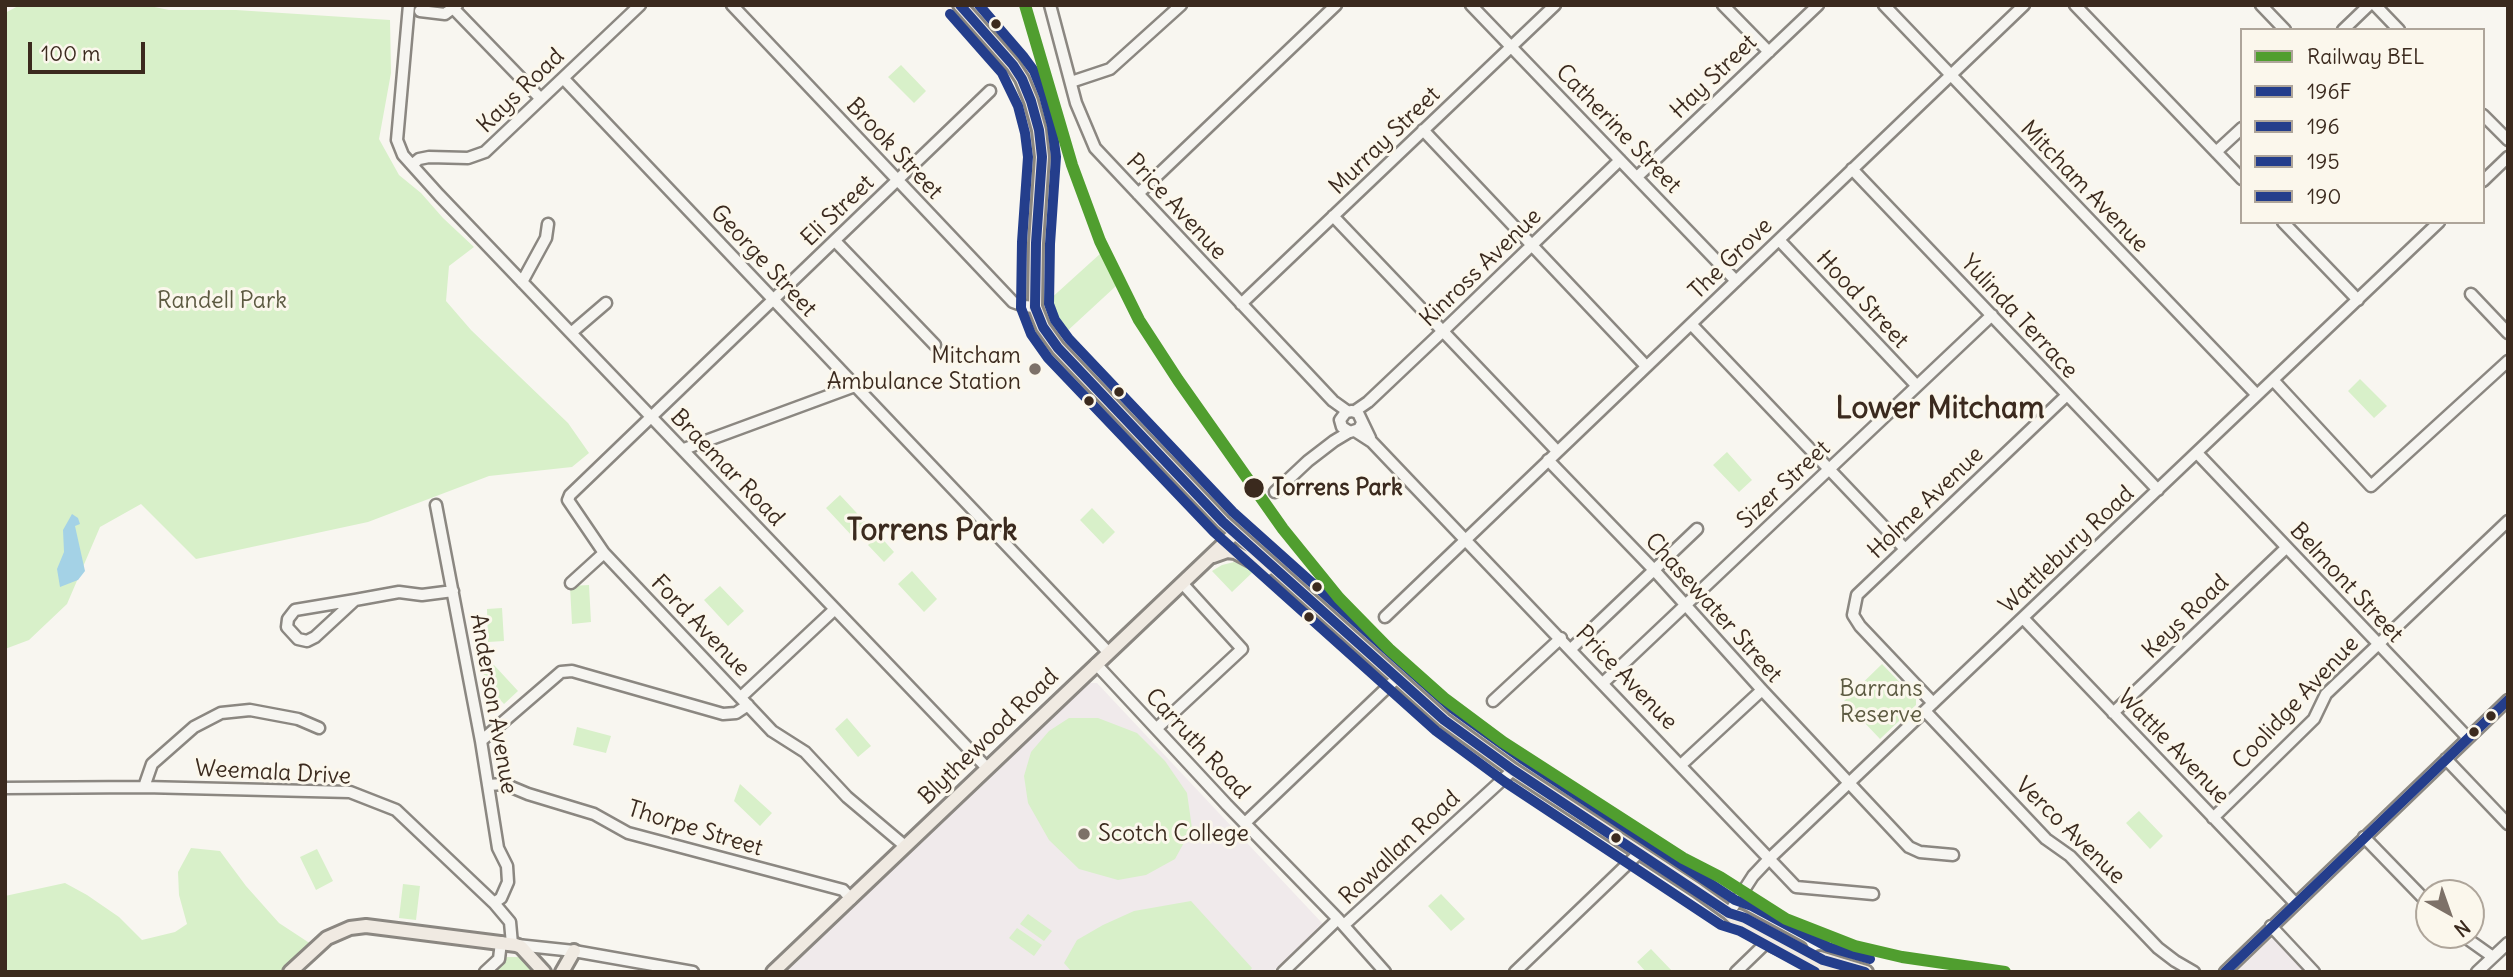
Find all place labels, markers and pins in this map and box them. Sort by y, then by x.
unlabelled marker [989,17,1003,31]
place label: Mitcham Ambulance Station [827,342,1021,396]
marker: Mitcham Ambulance Station [1027,361,1043,377]
unlabelled marker [1112,385,1126,399]
unlabelled marker [1082,394,1096,408]
place label: Torrens Park [1272,474,1403,502]
marker: Torrens Park [1242,476,1266,500]
unlabelled marker [1310,580,1324,594]
unlabelled marker [1302,610,1316,624]
unlabelled marker [2484,709,2498,723]
unlabelled marker [2467,725,2481,739]
place label: Scotch College [1098,820,1249,848]
marker: Scotch College [1076,826,1092,842]
unlabelled marker [1609,831,1623,845]

